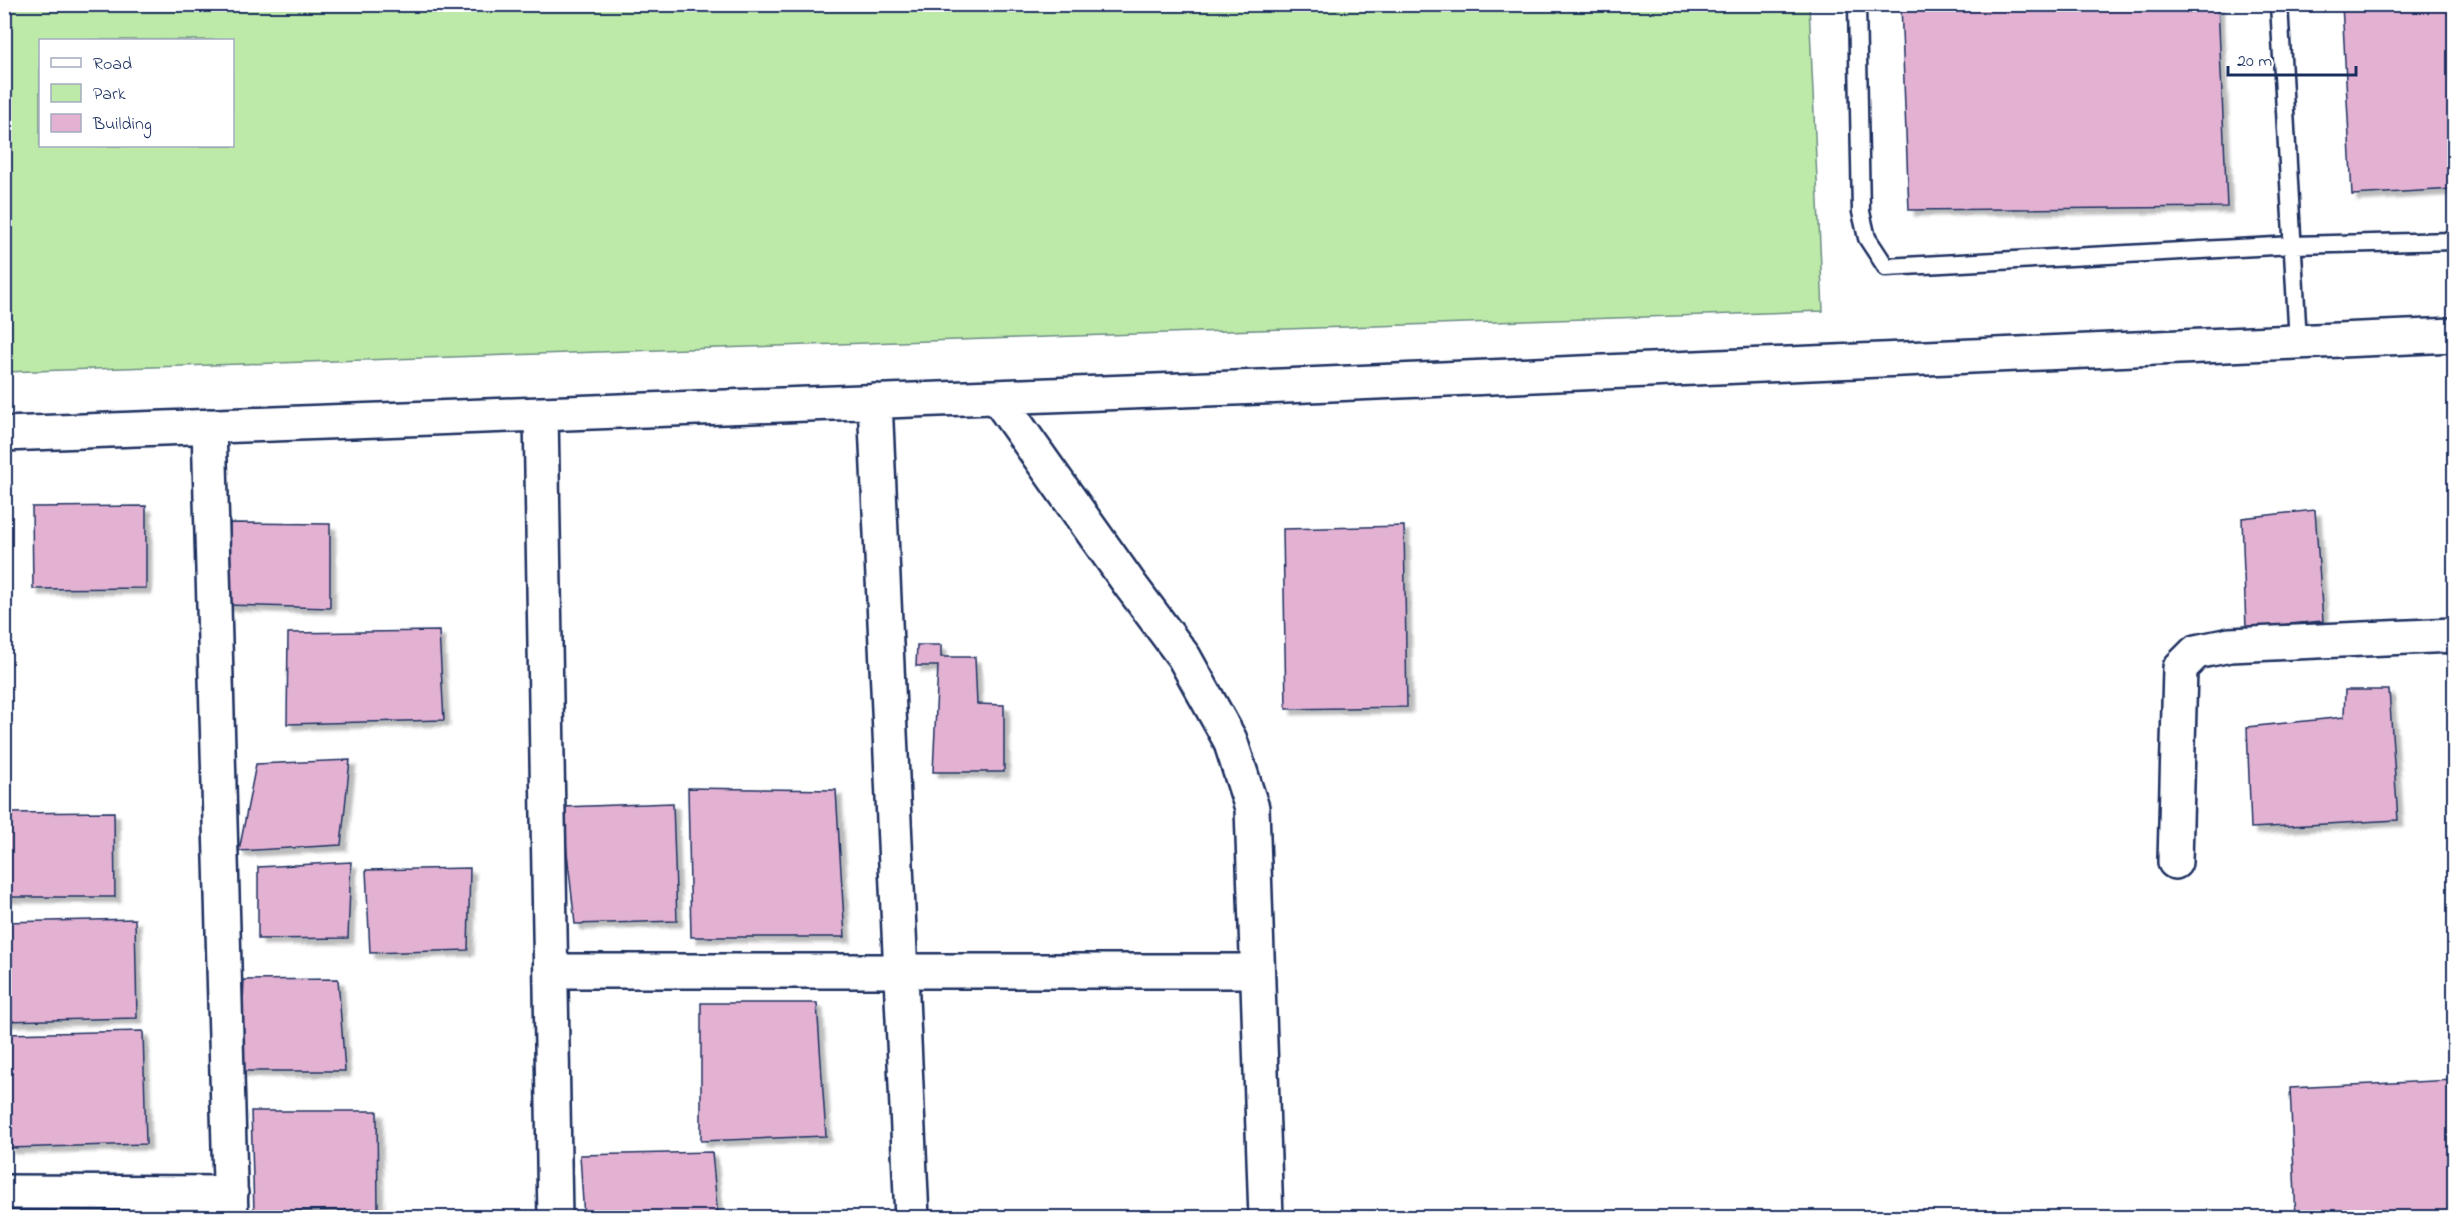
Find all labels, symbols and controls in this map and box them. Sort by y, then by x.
legend [39,39,234,147]
scale bar [2228,39,2356,77]
text: 20 m [2237,49,2272,75]
text: Road [93,52,132,78]
text: Park [93,82,126,108]
text: Building [92,112,152,139]

